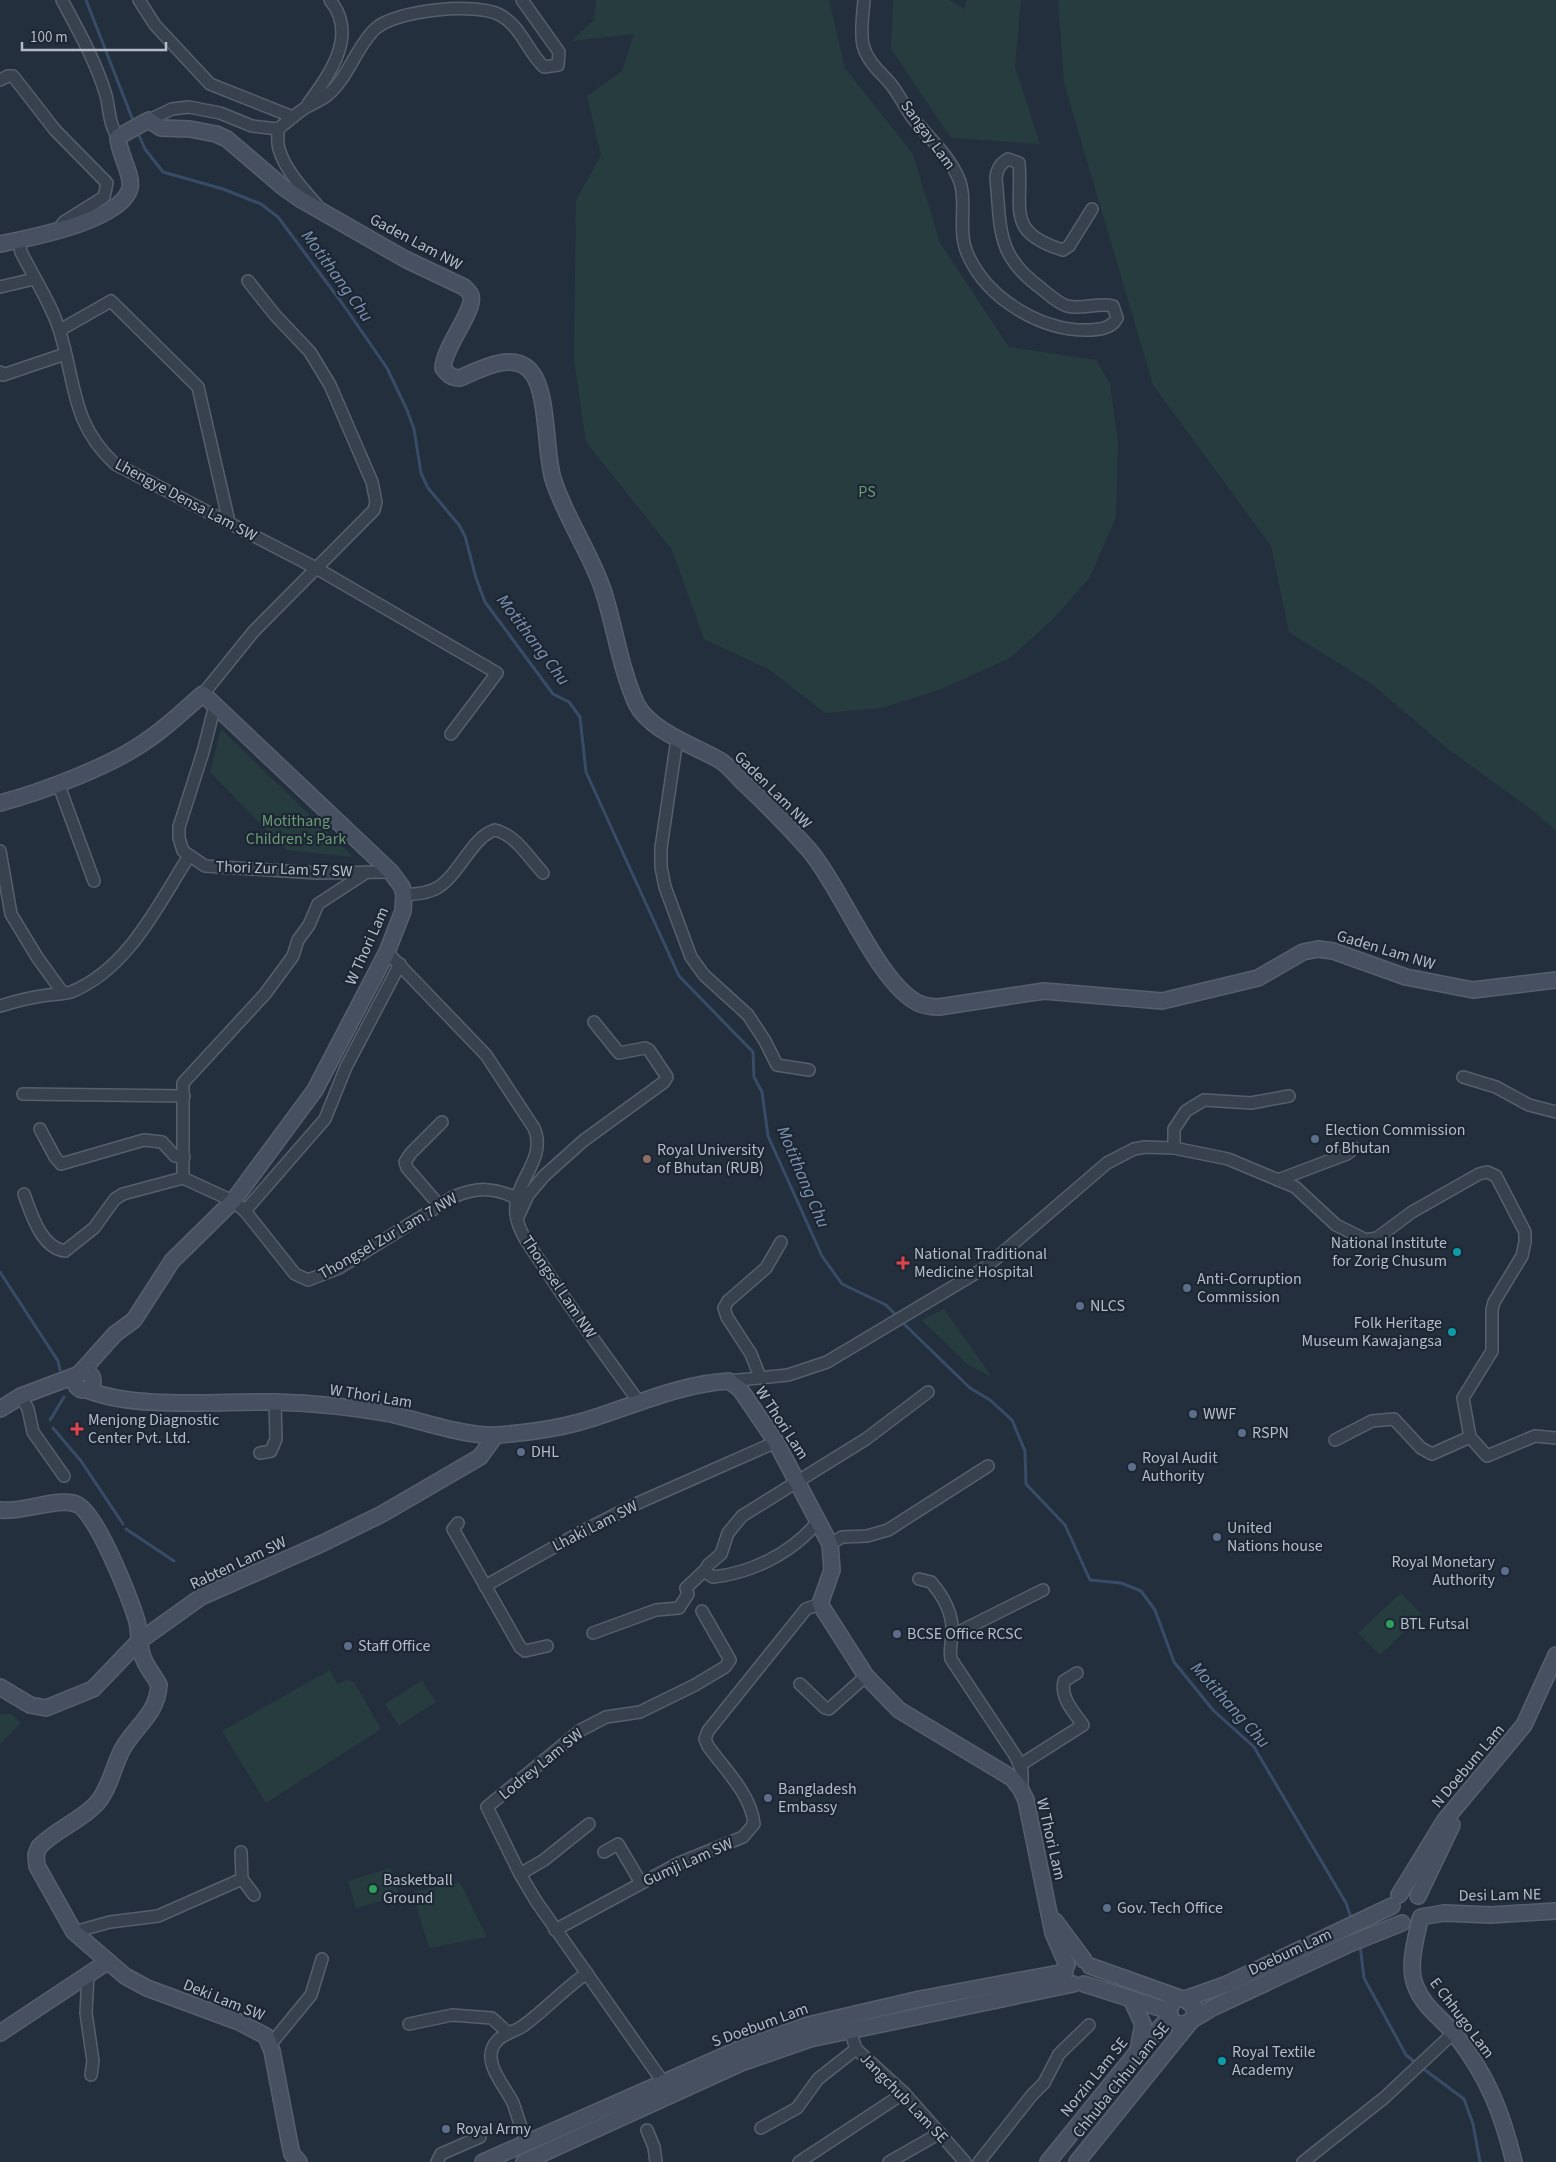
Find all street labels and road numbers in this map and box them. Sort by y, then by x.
street label: Sangay Lam [895,96,961,174]
street label: Gaden Lam NW [366,208,467,276]
street label: Lhengye Densa Lam SW [111,453,261,547]
street label: Gaden Lam NW [729,746,817,834]
street label: Thori Zur Lam 57 SW [215,856,353,882]
street label: W Thori Lam [340,903,394,989]
street label: Gaden Lam NW [1334,925,1438,976]
street label: Thongsel Zur Lam 7 NW [315,1187,462,1285]
street label: Thongsel Lam NW [516,1231,602,1343]
street label: W Thori Lam [328,1379,414,1413]
street label: W Thori Lam [750,1382,814,1464]
street label: Lhaki Lam SW [549,1495,642,1557]
street label: Rabten Lam SW [186,1531,290,1595]
street label: N Doebum Lam [1426,1719,1510,1813]
street label: Lodrey Lam SW [494,1723,588,1805]
street label: W Thori Lam [1031,1796,1071,1882]
street label: Gumji Lam SW [640,1832,737,1892]
street label: Desi Lam NE [1458,1883,1542,1907]
street label: Doebum Lam [1245,1923,1335,1981]
street label: E Chhugo Lam [1424,1973,1500,2063]
street label: Deki Lam SW [180,1974,268,2027]
street label: S Doebum Lam [709,1997,811,2053]
street label: Chhuba Chhu Lam SE [1067,2018,1175,2142]
street label: Norzin Lam SE [1055,2033,1133,2121]
street label: Jangchub Lam SE [855,2048,953,2148]

